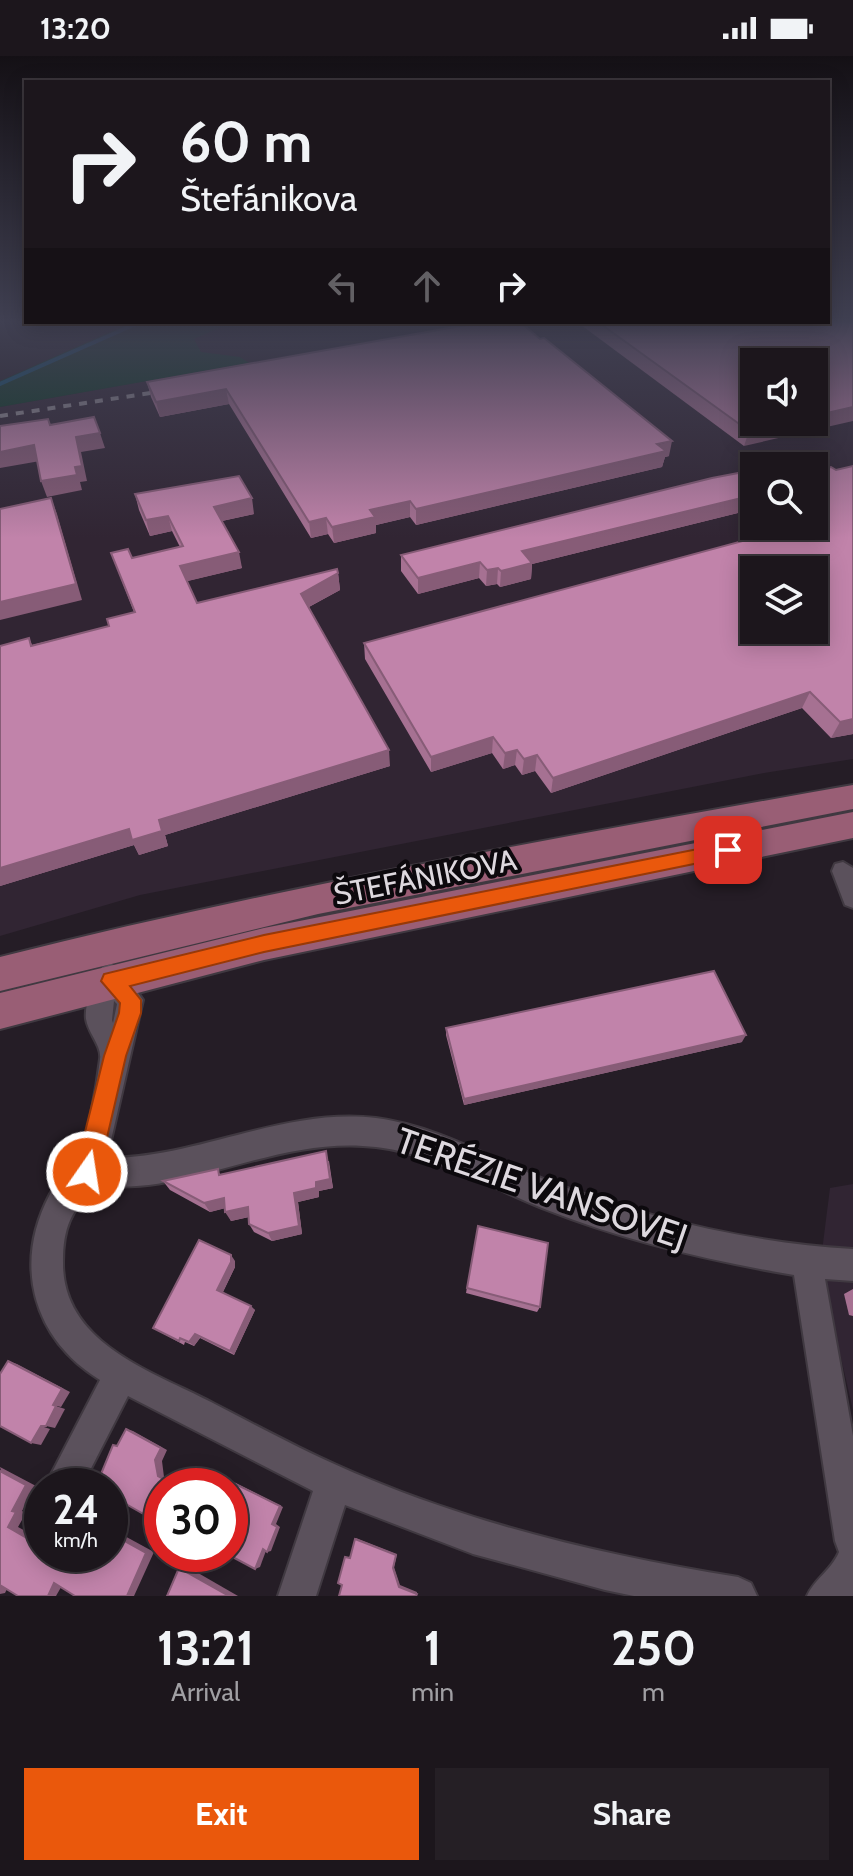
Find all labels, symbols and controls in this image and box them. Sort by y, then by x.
text: 13:20 [40,10,111,47]
text: 60 m [180,108,312,176]
icon: right [48,112,152,216]
text: Štefánikova [180,176,357,220]
icon: left [321,264,365,308]
icon: ahead [405,264,449,308]
icon: right [489,264,533,308]
map controls [740,348,828,644]
button: sound [740,348,828,436]
button: search [740,452,828,540]
button: layers [740,556,828,644]
pin [694,816,762,884]
icon: arrive [706,828,750,872]
street label: ŠTEFÁNIKOVA [330,841,520,913]
street label: TERÉZIE VANSOVEJ [391,1118,693,1258]
position arrow [45,1130,129,1214]
speed limit sign: 30 [144,1468,248,1572]
text: 24 [53,1485,99,1534]
text: km/h [54,1528,98,1552]
text: 13:21 [157,1619,254,1677]
text: 1 [424,1619,441,1677]
text: 250 [611,1619,696,1677]
text: Arrival [171,1676,240,1708]
text: min [411,1676,454,1708]
text: m [642,1676,665,1708]
button: Exit [24,1768,419,1860]
button: Share [435,1768,829,1860]

